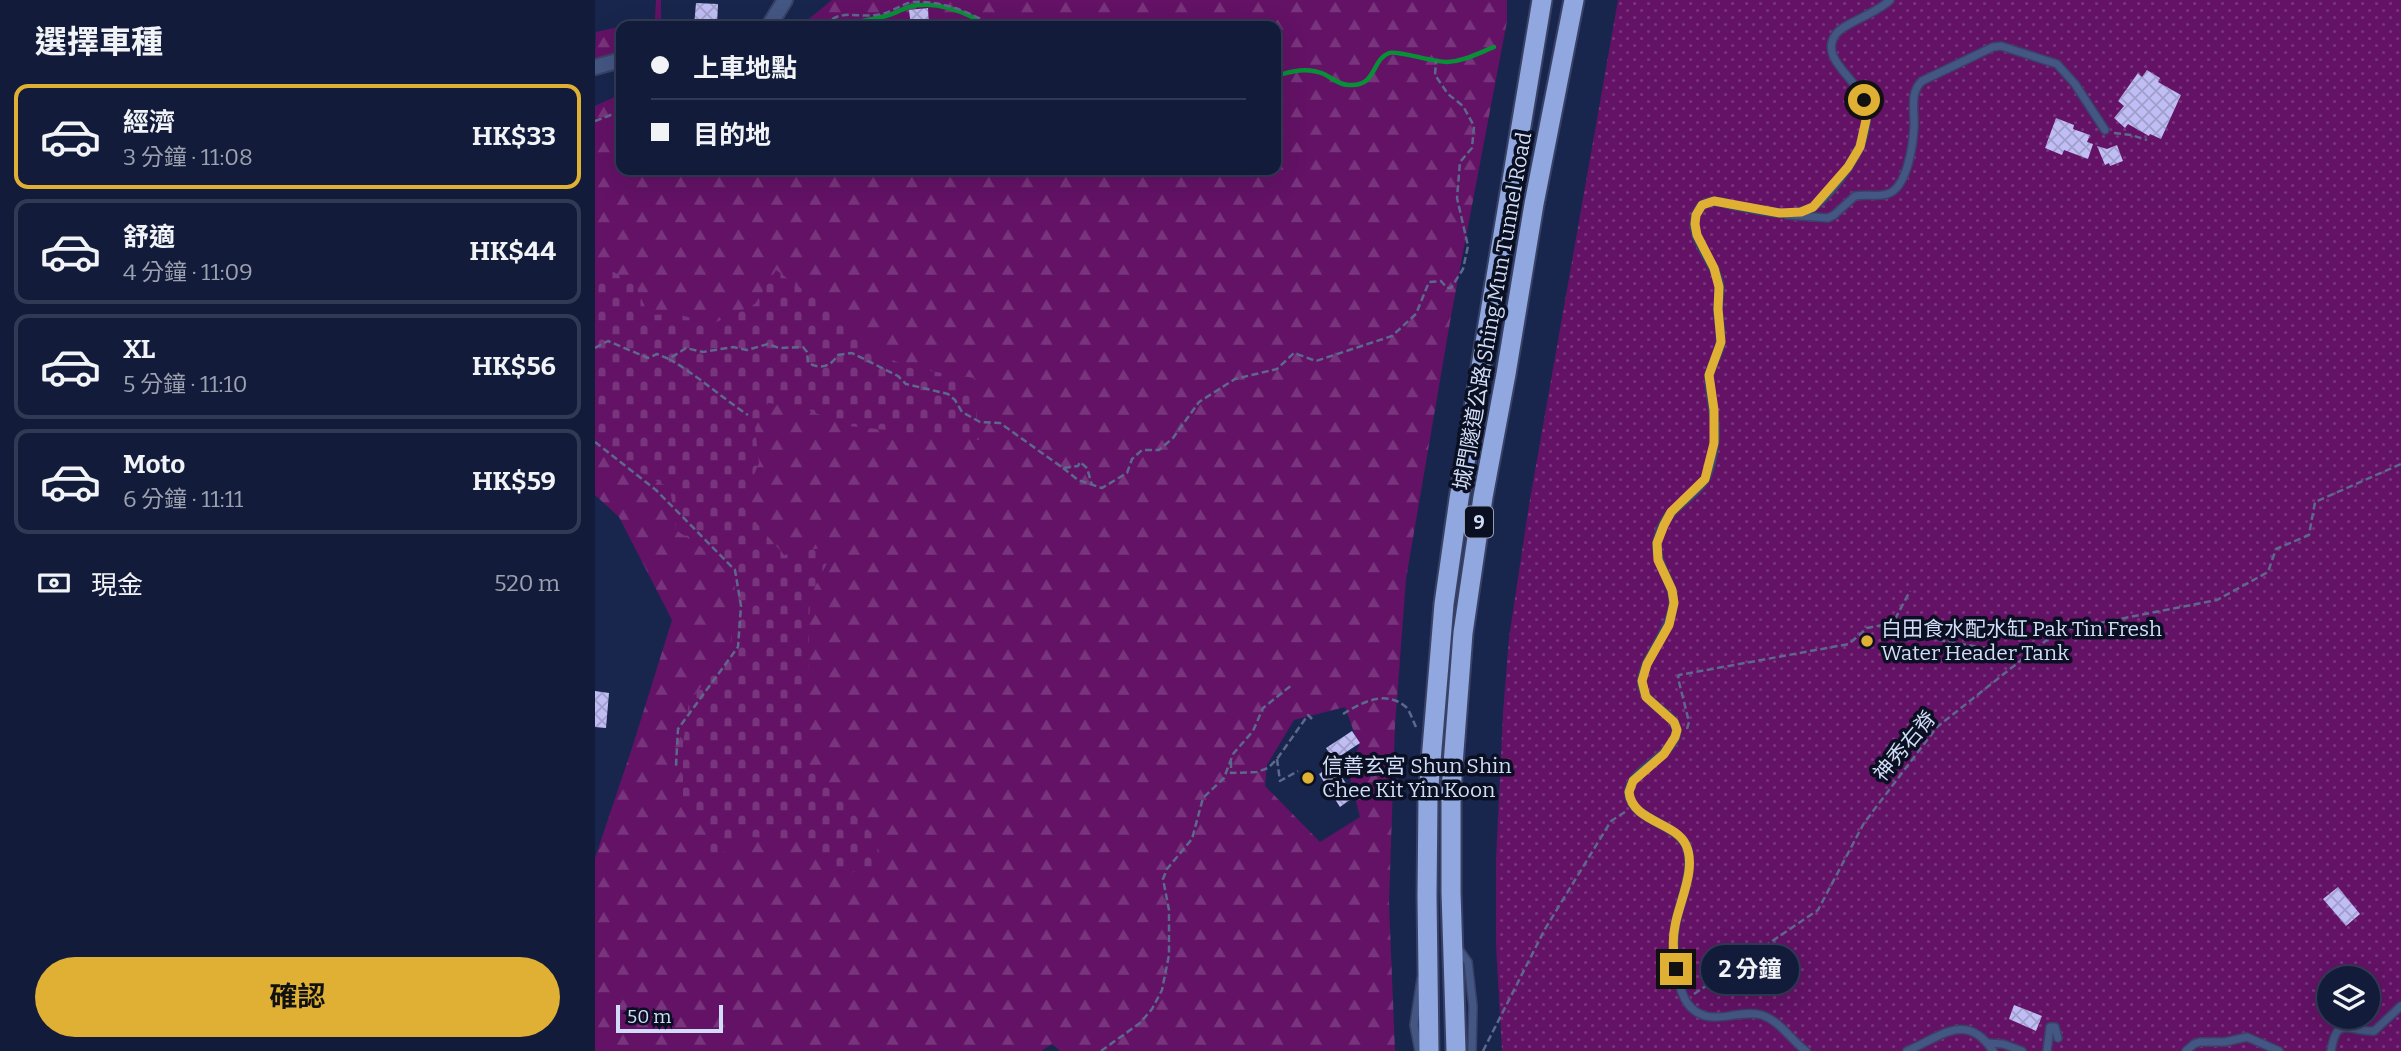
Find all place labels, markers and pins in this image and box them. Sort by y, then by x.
place label: 白田食水配水缸 Pak Tin Fresh Water Header Tank [1881,616,2162,666]
marker: 白田食水配水缸 Pak Tin Fresh Water Header Tank [1859,633,1875,649]
place label: 信善玄宮 Shun Shin Chee Kit Yin Koon [1322,753,1512,803]
marker: 信善玄宮 Shun Shin Chee Kit Yin Koon [1300,770,1316,786]

